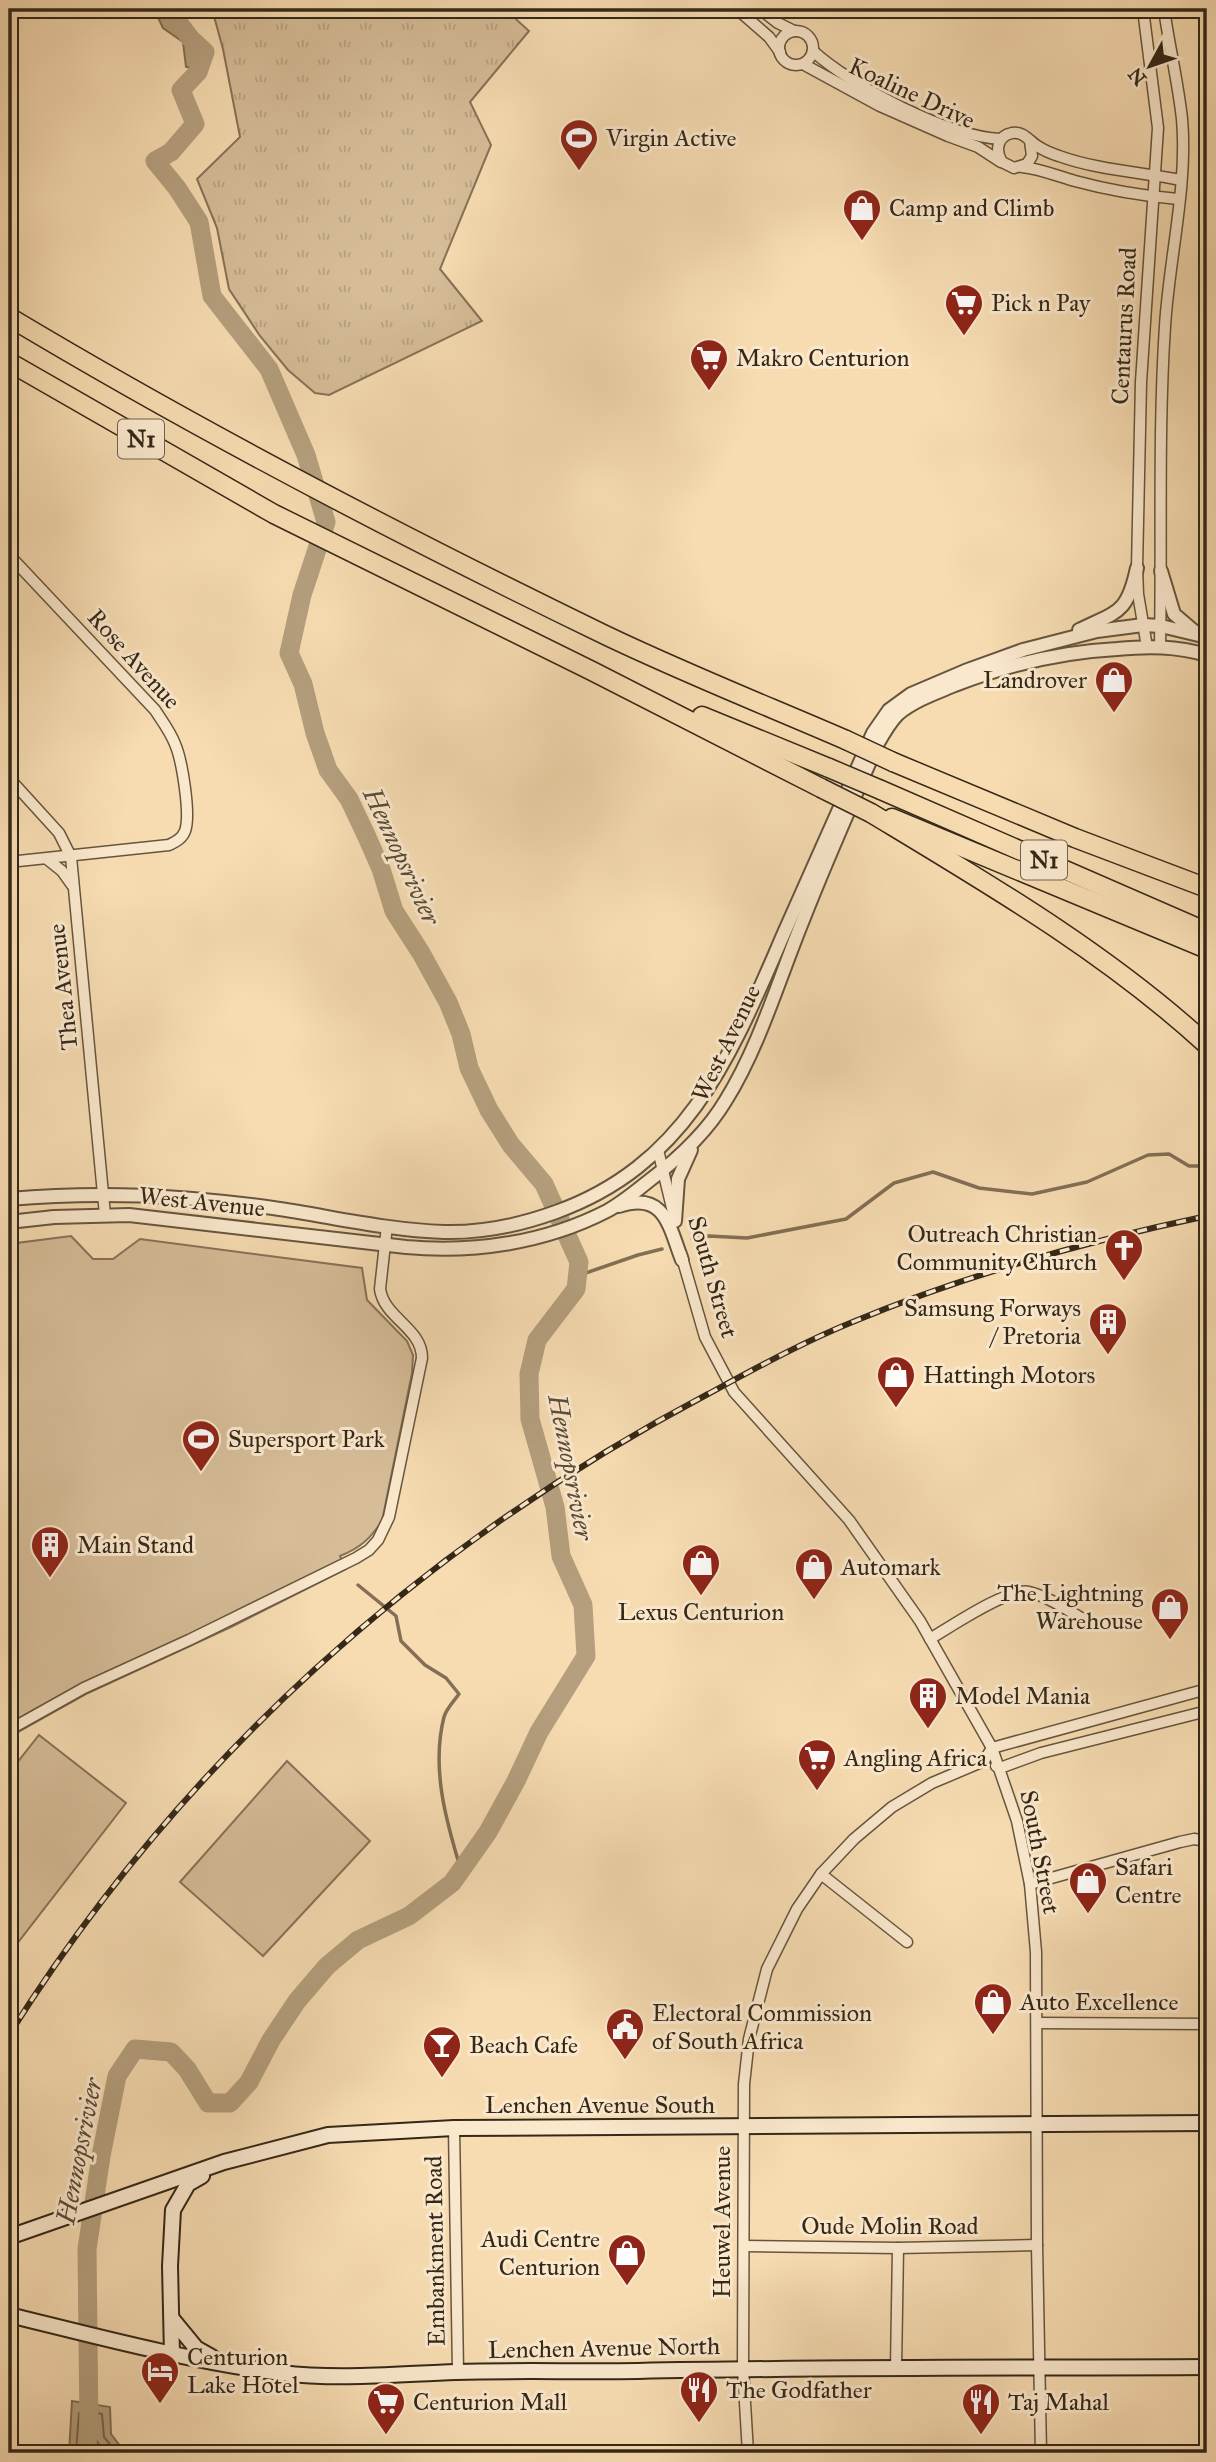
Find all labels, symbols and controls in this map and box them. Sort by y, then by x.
north arrow [1114,32,1184,102]
street label: Koaline Drive [844,51,980,135]
text: N [1123,63,1151,90]
sports icon: Virgin Active [558,117,600,172]
place label: Virgin Active [605,123,736,153]
shop icon: Camp and Climb [841,187,883,242]
place label: Camp and Climb [889,193,1054,223]
street label: Centaurus Road [1105,247,1143,405]
supermarket icon: Pick n Pay [943,282,985,337]
place label: Pick n Pay [991,288,1091,318]
supermarket icon: Makro Centurion [688,337,730,392]
place label: Makro Centurion [736,343,910,373]
road number: N1 [118,420,164,458]
street label: Rose Avenue [81,603,187,715]
shop icon: Landrover [1093,659,1135,714]
place label: Landrover [983,665,1087,695]
water label: Hennopsrivier [355,781,448,931]
road number: N1 [1021,840,1067,880]
street label: Thea Avenue [41,922,85,1052]
street label: West Avenue [685,980,767,1106]
street label: West Avenue [138,1180,266,1224]
street label: South Street [681,1213,745,1342]
place label: Outreach Christian Community Church [896,1219,1097,1277]
church icon: Outreach Christian Community Church [1103,1227,1145,1282]
place label: Samsung Forways / Pretoria [904,1293,1082,1351]
building icon: Samsung Forways / Pretoria [1087,1301,1129,1356]
shop icon: Hattingh Motors [875,1354,917,1409]
place label: Hattingh Motors [923,1360,1095,1390]
water label: Hennopsrivier [540,1390,601,1544]
sports icon: Supersport Park [180,1418,222,1473]
place label: Supersport Park [228,1424,385,1454]
building icon: Main Stand [29,1524,71,1579]
place label: Main Stand [77,1530,194,1560]
shop icon: Lexus Centurion [680,1542,722,1597]
shop icon: Automark [793,1546,835,1601]
place label: Automark [840,1552,942,1582]
place label: The Lightning Warehouse [997,1578,1144,1636]
shop icon: The Lightning Warehouse [1149,1586,1191,1641]
place label: Lexus Centurion [618,1597,784,1627]
building icon: Model Mania [907,1675,949,1730]
place label: Model Mania [955,1681,1091,1711]
supermarket icon: Angling Africa [796,1737,838,1792]
place label: Angling Africa [843,1743,988,1773]
street label: South Street [1013,1788,1067,1917]
place label: Safari Centre [1115,1852,1182,1910]
shop icon: Safari Centre [1067,1860,1109,1915]
shop icon: Auto Excellence [972,1981,1014,2036]
place label: Auto Excellence [1019,1987,1178,2017]
place label: Electoral Commission of South Africa [652,1998,872,2056]
public building icon: Electoral Commission of South Africa [604,2006,646,2061]
bar icon: Beach Cafe [421,2024,463,2079]
place label: Beach Cafe [469,2030,578,2060]
water label: Hennopsrivier [49,2074,110,2228]
street label: Lenchen Avenue South [485,2090,715,2120]
street label: Heuwel Avenue [707,2146,737,2298]
street label: Embankment Road [418,2155,452,2347]
street label: Oude Molin Road [801,2211,979,2241]
place label: Audi Centre Centurion [480,2224,600,2282]
shop icon: Audi Centre Centurion [606,2232,648,2287]
street label: Lenchen Avenue North [488,2331,720,2365]
place label: Centurion Lake Hotel [187,2342,299,2400]
hotel icon: Centurion Lake Hotel [139,2350,181,2405]
restaurant icon: The Godfather [678,2369,720,2424]
place label: The Godfather [726,2375,872,2405]
supermarket icon: Centurion Mall [365,2381,407,2436]
restaurant icon: Taj Mahal [960,2381,1002,2436]
place label: Centurion Mall [413,2387,568,2417]
place label: Taj Mahal [1008,2387,1110,2417]

